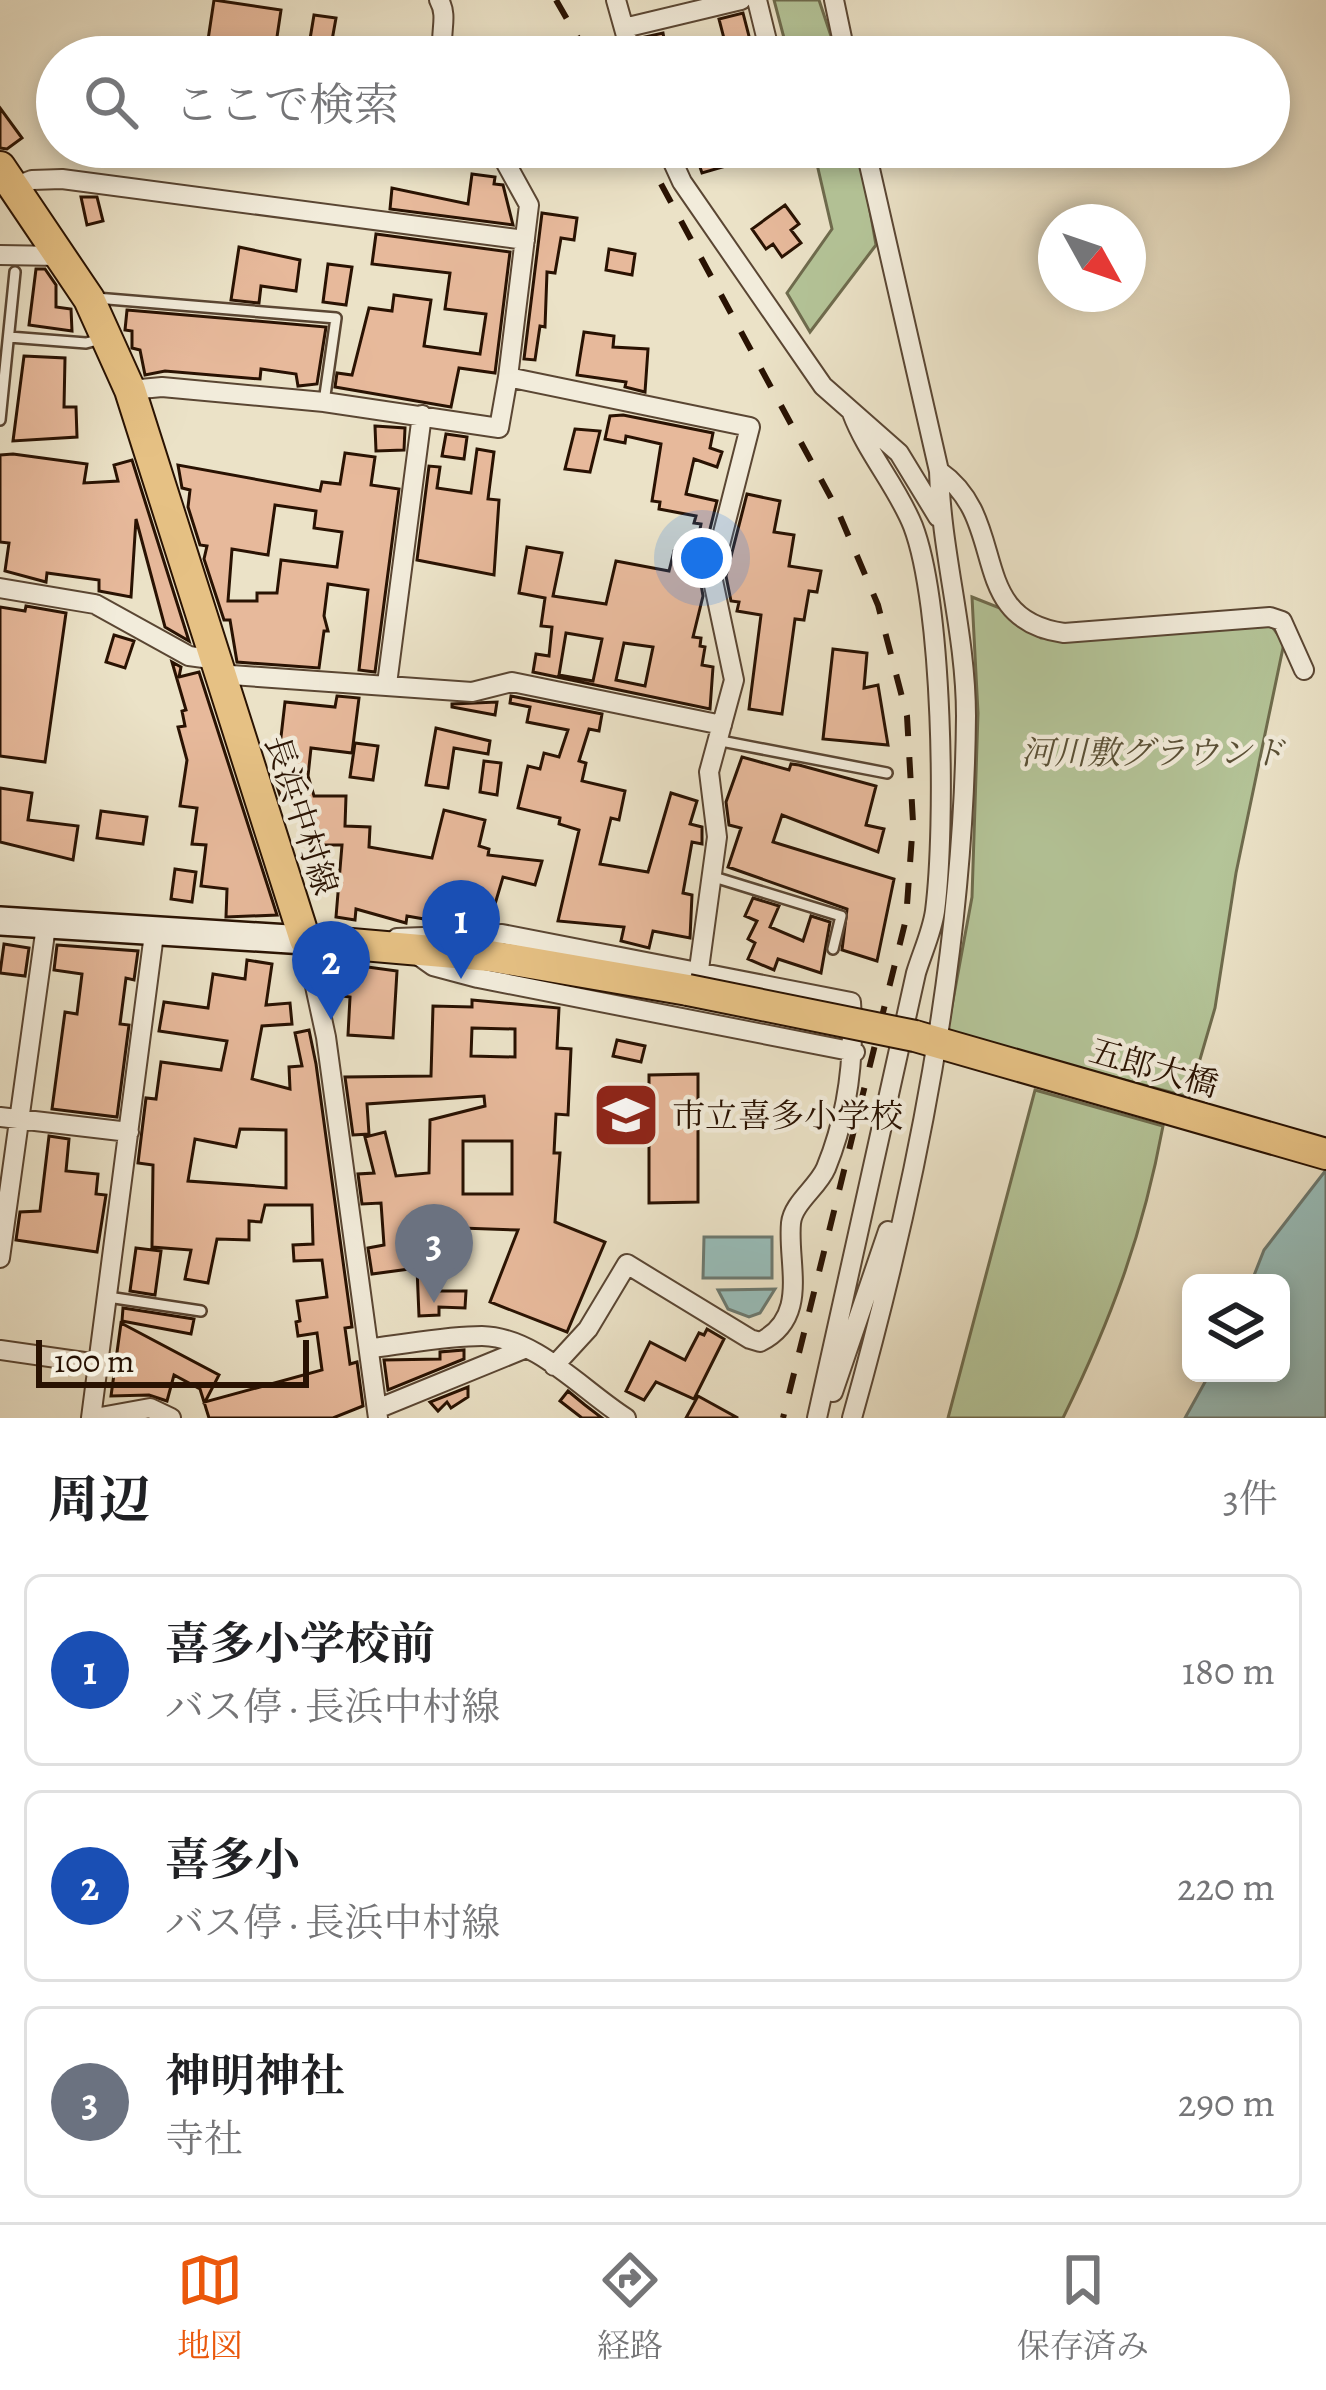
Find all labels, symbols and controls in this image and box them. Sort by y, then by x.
search box [36,36,1290,168]
icon: search [78,69,144,135]
text: ここで検索 [174,74,399,136]
north arrow [1038,204,1146,312]
your location [672,528,732,588]
street label: 長浜中村線 [255,730,348,901]
park label: 河川敷グラウンド [1021,730,1286,775]
pin: 1 [422,880,500,979]
pin: 2 [292,921,370,1020]
street label: 五郎大橋 [1084,1028,1224,1107]
school or university icon: 市立喜多小学校 [591,1080,661,1150]
place label: 市立喜多小学校 [672,1093,903,1138]
pin: 3 [395,1204,473,1303]
map controls [1182,1274,1290,1382]
button: layers [1182,1274,1290,1382]
scale bar [36,1334,309,1387]
text: 100 m [54,1338,134,1383]
text: 周辺 [48,1465,150,1535]
text: 3件 [1223,1472,1278,1525]
text: 喜多小学校前 [165,1613,435,1675]
text: 1 [83,1644,97,1697]
text: 180 m [1182,1644,1275,1697]
text: バス停 · 長浜中村線 [165,1680,500,1733]
text: 喜多小 [165,1829,300,1891]
text: 2 [81,1860,99,1913]
text: 220 m [1177,1860,1275,1913]
text: バス停 · 長浜中村線 [165,1896,500,1949]
text: 神明神社 [165,2045,345,2107]
text: 3 [82,2076,98,2129]
text: 290 m [1178,2076,1275,2129]
text: 寺社 [165,2112,243,2165]
tab: 地図 [177,2247,243,2368]
tab: 経路 [597,2247,663,2368]
tab: 保存済み [1017,2247,1149,2368]

